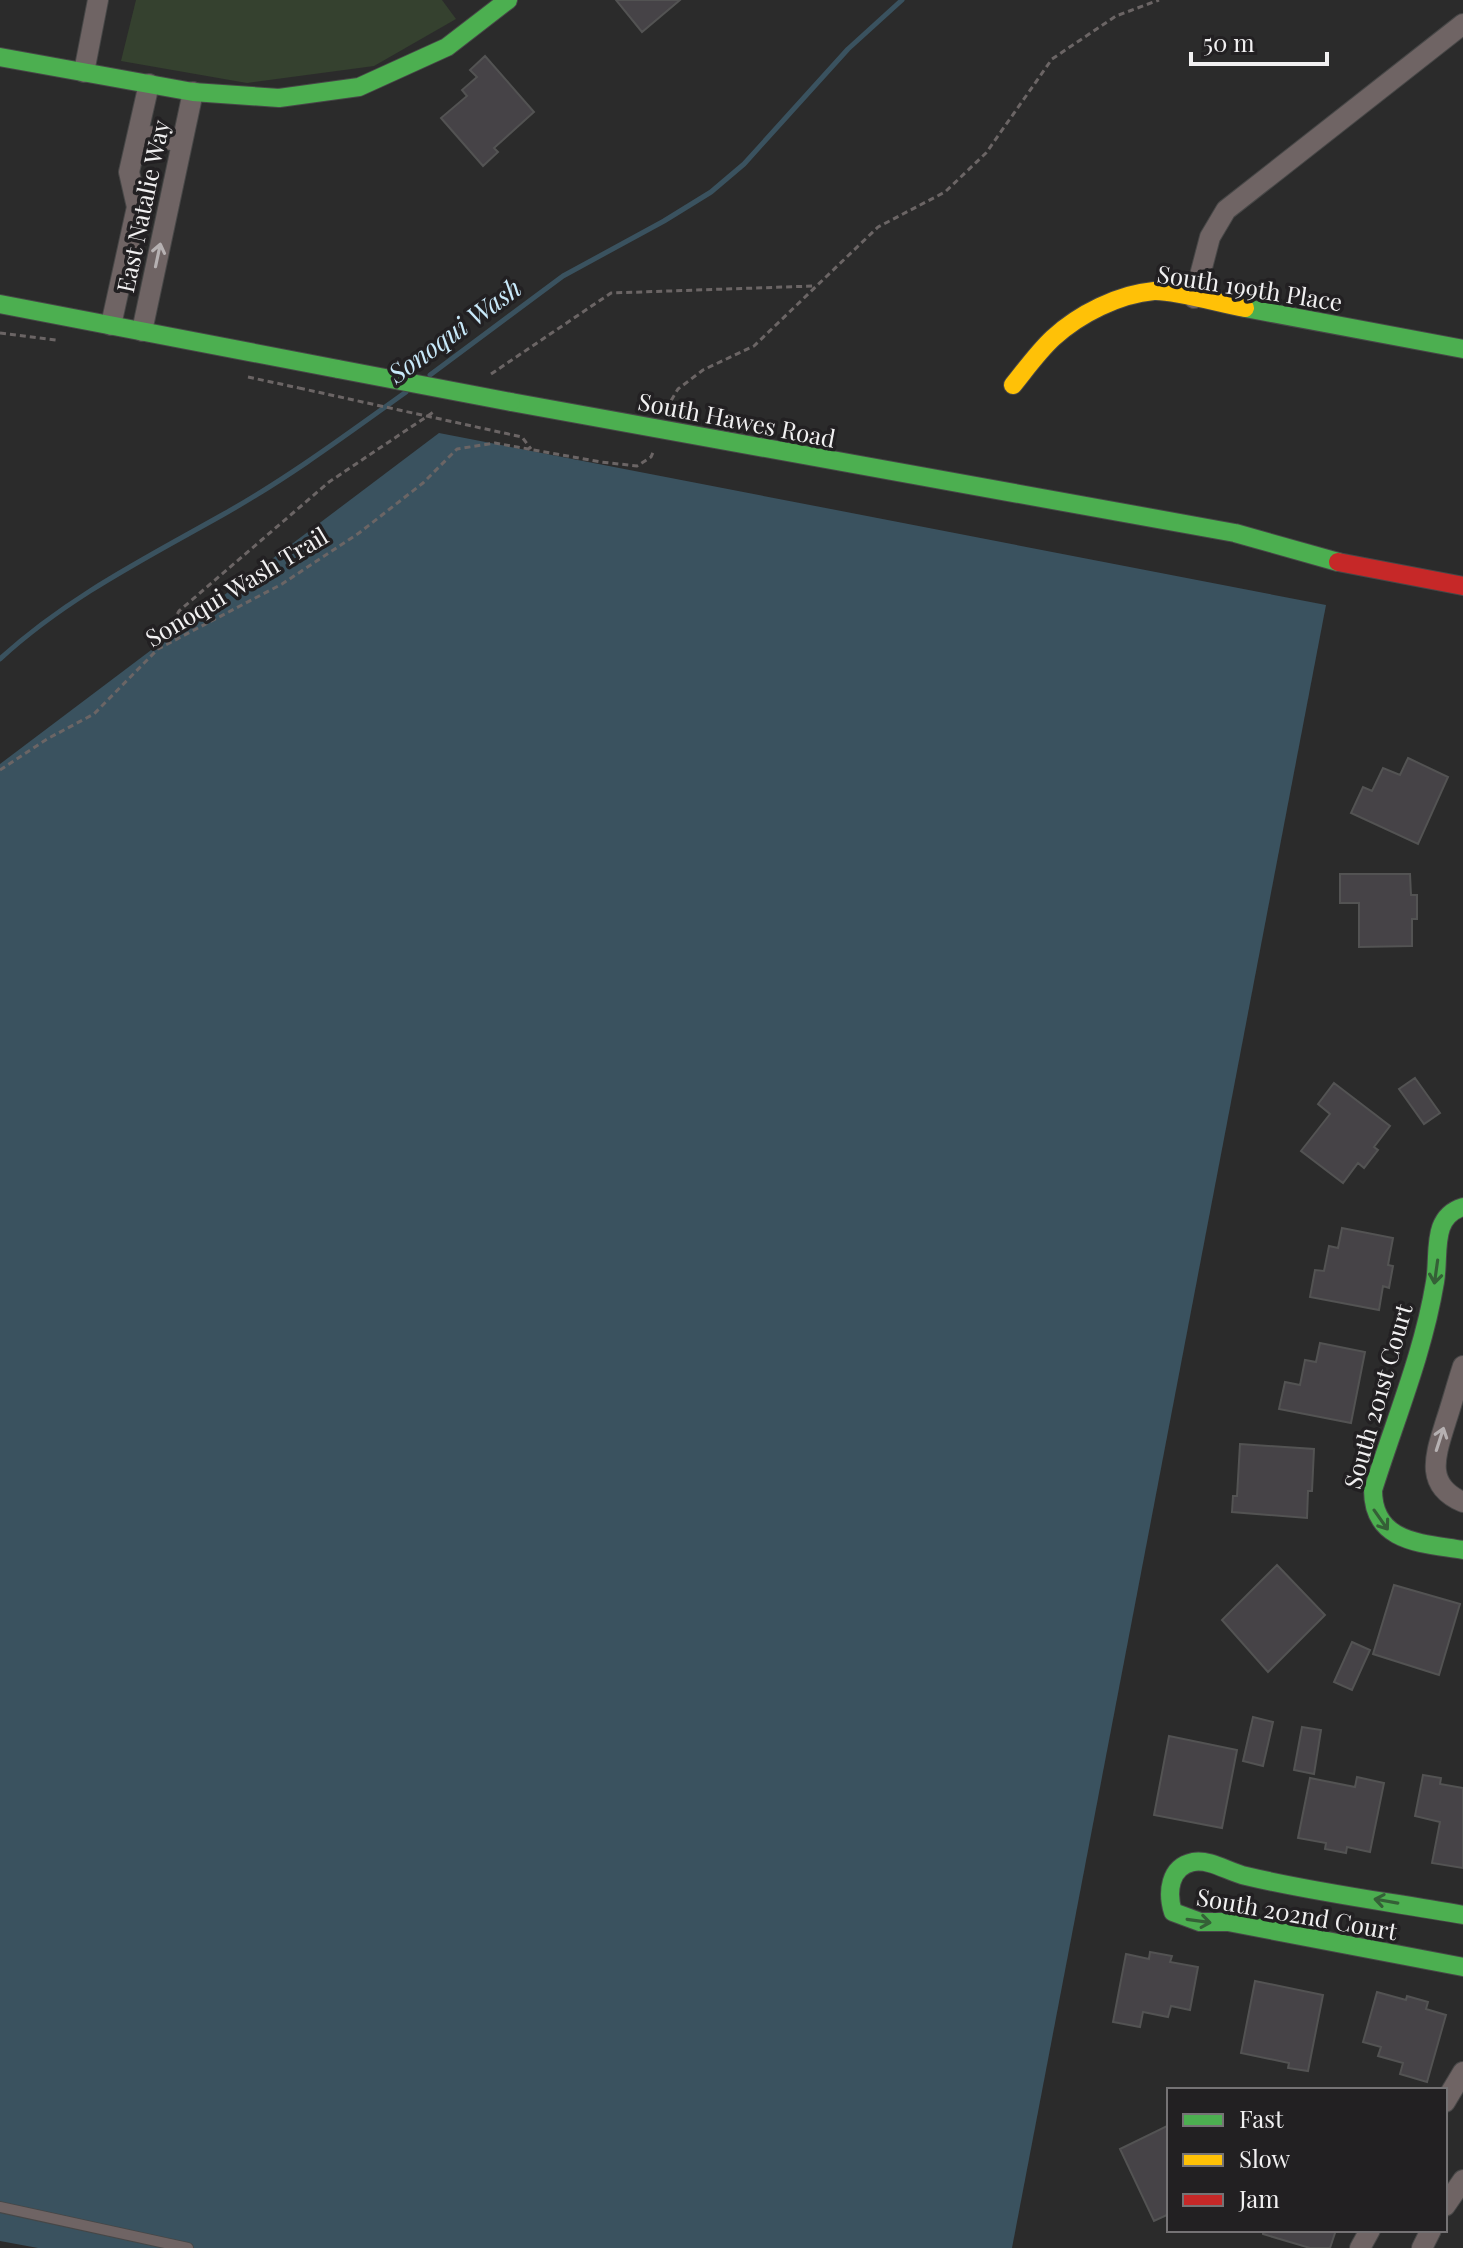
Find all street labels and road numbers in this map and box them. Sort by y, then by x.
street label: East Natalie Way [108,117,176,295]
street label: South 199th Place [1155,257,1345,317]
street label: South Hawes Road [636,384,838,454]
street label: Sonoqui Wash Trail [139,519,333,653]
street label: South 201st Court [1335,1299,1419,1492]
street label: South 202nd Court [1194,1880,1400,1946]

